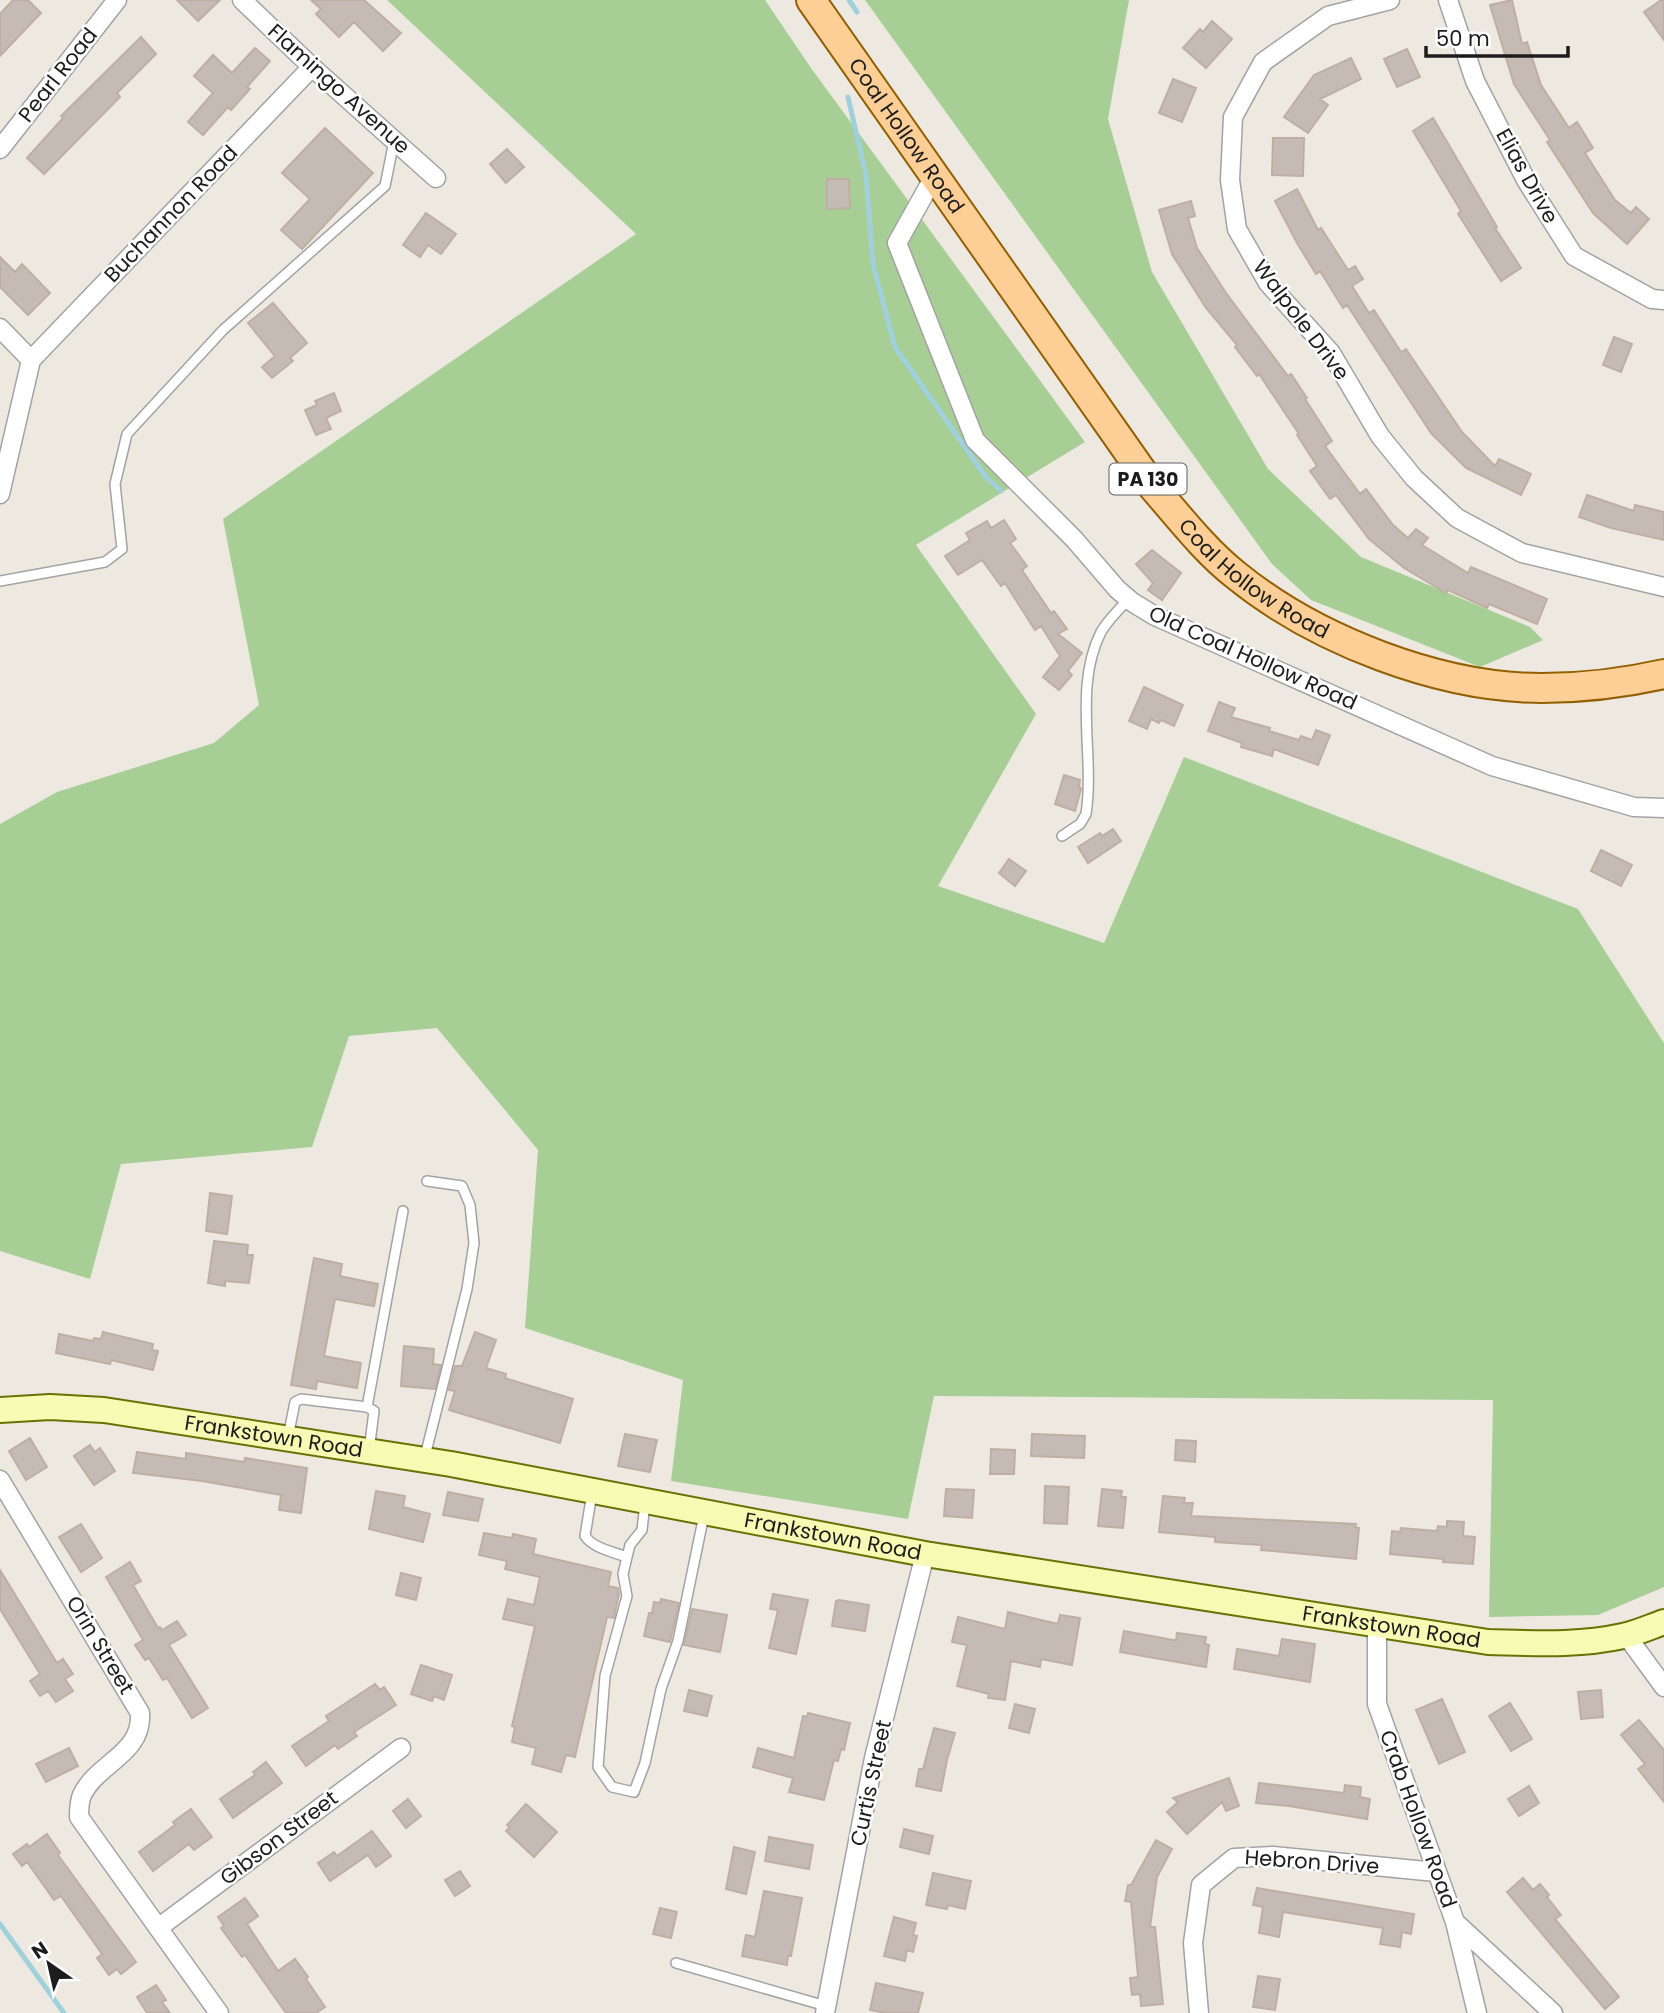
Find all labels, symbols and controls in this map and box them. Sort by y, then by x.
scale bar [1426,14,1568,58]
street label: Flamingo Avenue [262,17,417,160]
street label: Pearl Road [12,21,104,128]
text: 50 m [1436,24,1490,53]
street label: Coal Hollow Road [842,52,972,219]
street label: Elias Drive [1489,123,1565,228]
street label: Buchannon Road [97,139,244,289]
street label: Walpole Drive [1247,253,1356,386]
road number: PA 130 [1110,464,1186,494]
street label: Coal Hollow Road [1172,512,1334,646]
street label: Old Coal Hollow Road [1144,598,1362,717]
street label: Frankstown Road [183,1408,365,1464]
street label: Frankstown Road [742,1505,924,1567]
street label: Orin Street [60,1590,141,1699]
street label: Frankstown Road [1300,1598,1483,1655]
street label: Curtis Street [843,1717,898,1849]
street label: Crab Hollow Road [1373,1726,1464,1912]
street label: Gibson Street [214,1784,344,1892]
street label: Hebron Drive [1244,1842,1380,1881]
north arrow [14,1929,84,1999]
text: N [26,1935,53,1966]

